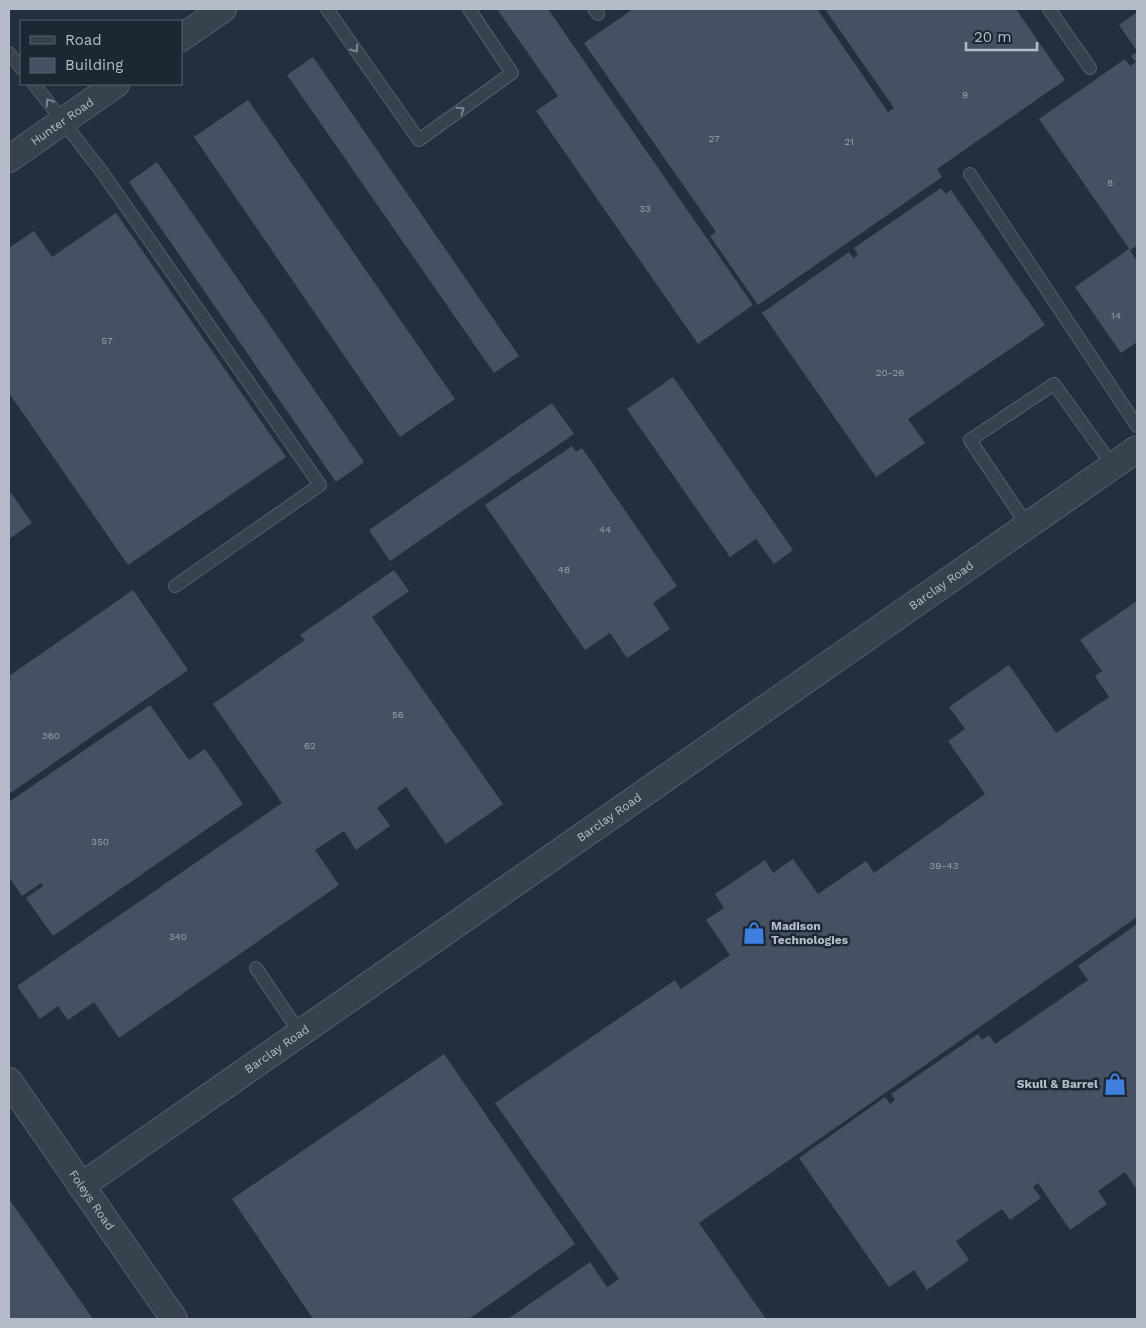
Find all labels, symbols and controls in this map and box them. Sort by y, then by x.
legend [20,20,182,85]
scale bar [966,20,1037,52]
text: 20 m [974,28,1012,46]
text: Road [65,31,102,49]
one-way arrow [349,43,358,53]
text: Building [65,56,123,74]
house number: 9 [962,89,968,100]
street label: Hunter Road [28,95,96,149]
one-way arrow [45,99,55,108]
one-way arrow [455,107,464,116]
house number: 27 [708,133,720,144]
house number: 21 [844,136,854,147]
house number: 8 [1107,177,1113,188]
house number: 33 [639,203,651,214]
house number: 14 [1111,310,1121,321]
house number: 57 [101,335,113,346]
house number: 20-26 [876,367,904,378]
house number: 44 [599,524,611,535]
street label: Barclay Road [906,558,976,613]
house number: 48 [558,564,570,575]
house number: 56 [392,709,404,720]
house number: 360 [42,730,60,741]
house number: 62 [304,740,316,751]
street label: Barclay Road [574,790,644,845]
house number: 350 [91,836,109,847]
house number: 39-43 [929,860,959,871]
place label: Madison Technologies [771,919,849,947]
shop icon: Madison Technologies [741,920,767,946]
house number: 340 [169,931,187,942]
street label: Barclay Road [242,1022,312,1077]
shop icon: Skull & Barrel [1102,1071,1128,1097]
place label: Skull & Barrel [1017,1077,1098,1091]
street label: Foleys Road [66,1167,117,1233]

